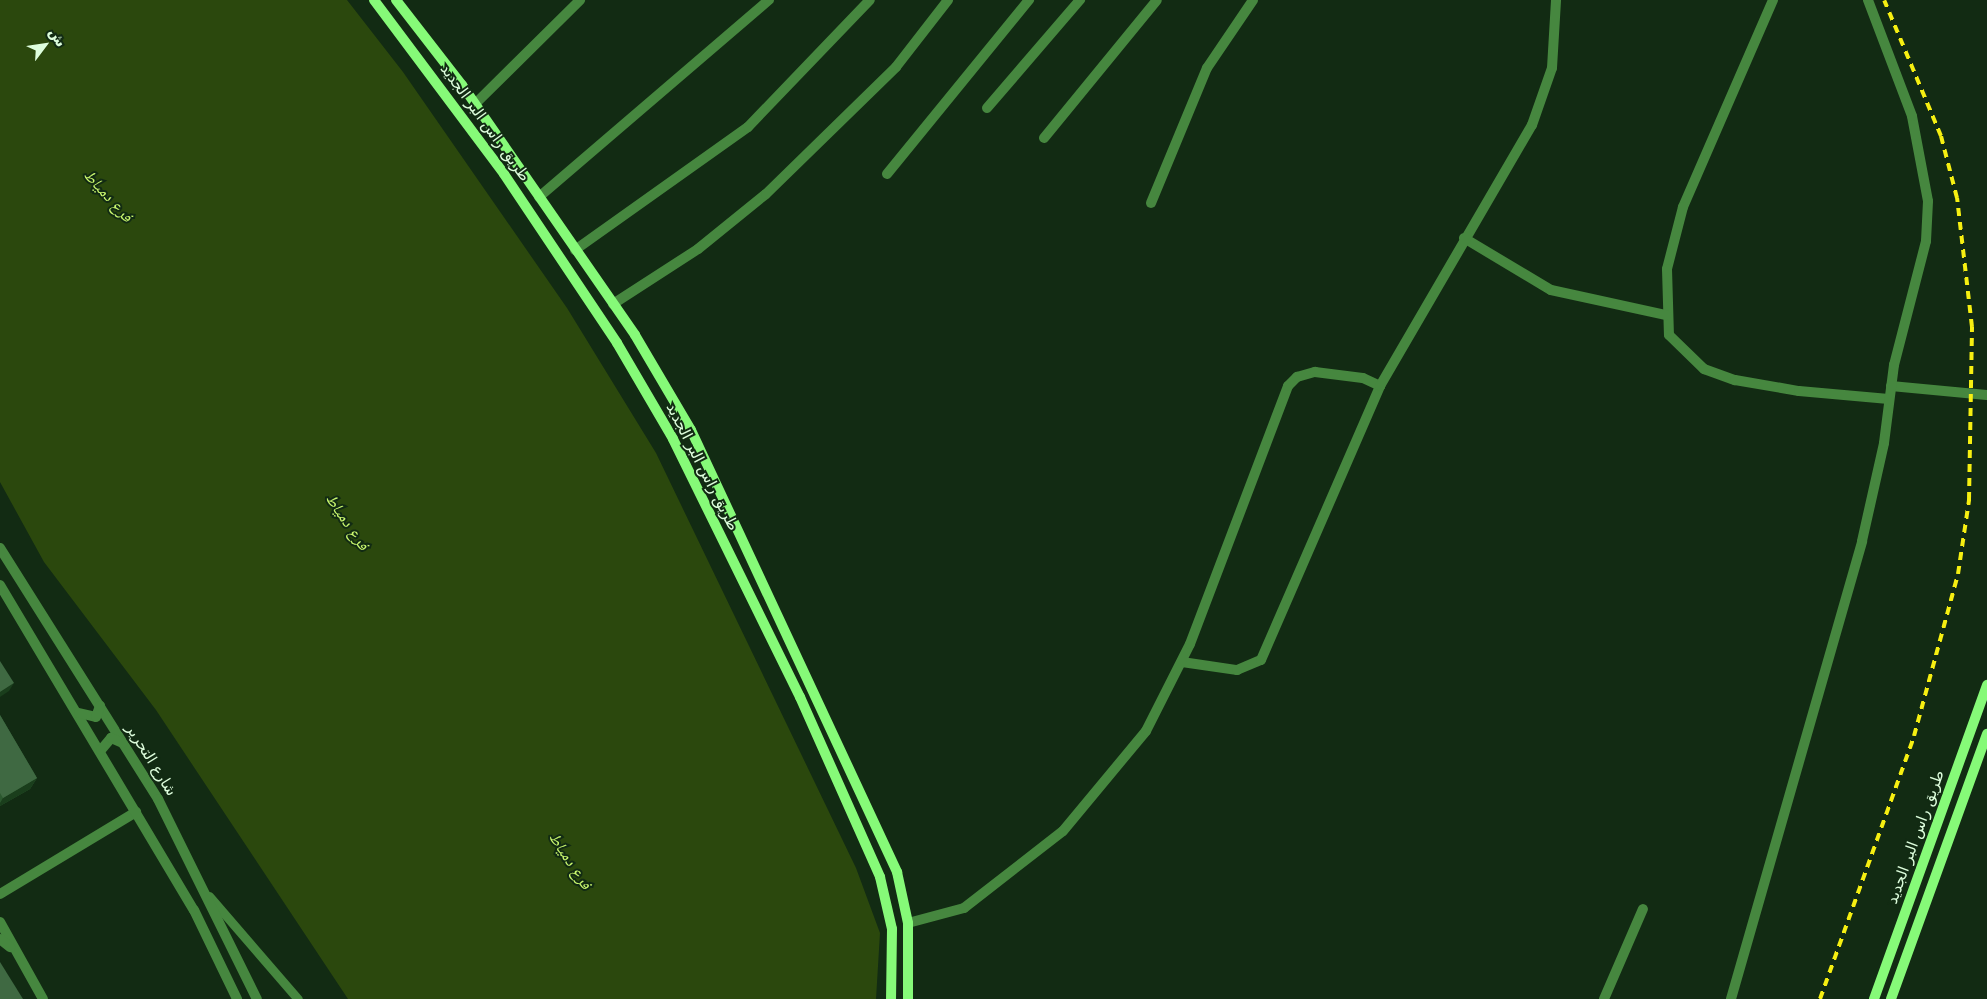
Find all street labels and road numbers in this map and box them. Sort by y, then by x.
street label: طريق راس البر الجديد [436,61,534,185]
street label: طريق راس البر الجديد [662,400,742,534]
street label: شارع التحرير [122,721,180,799]
street label: طريق راس البر الجديد [1883,768,1949,906]

